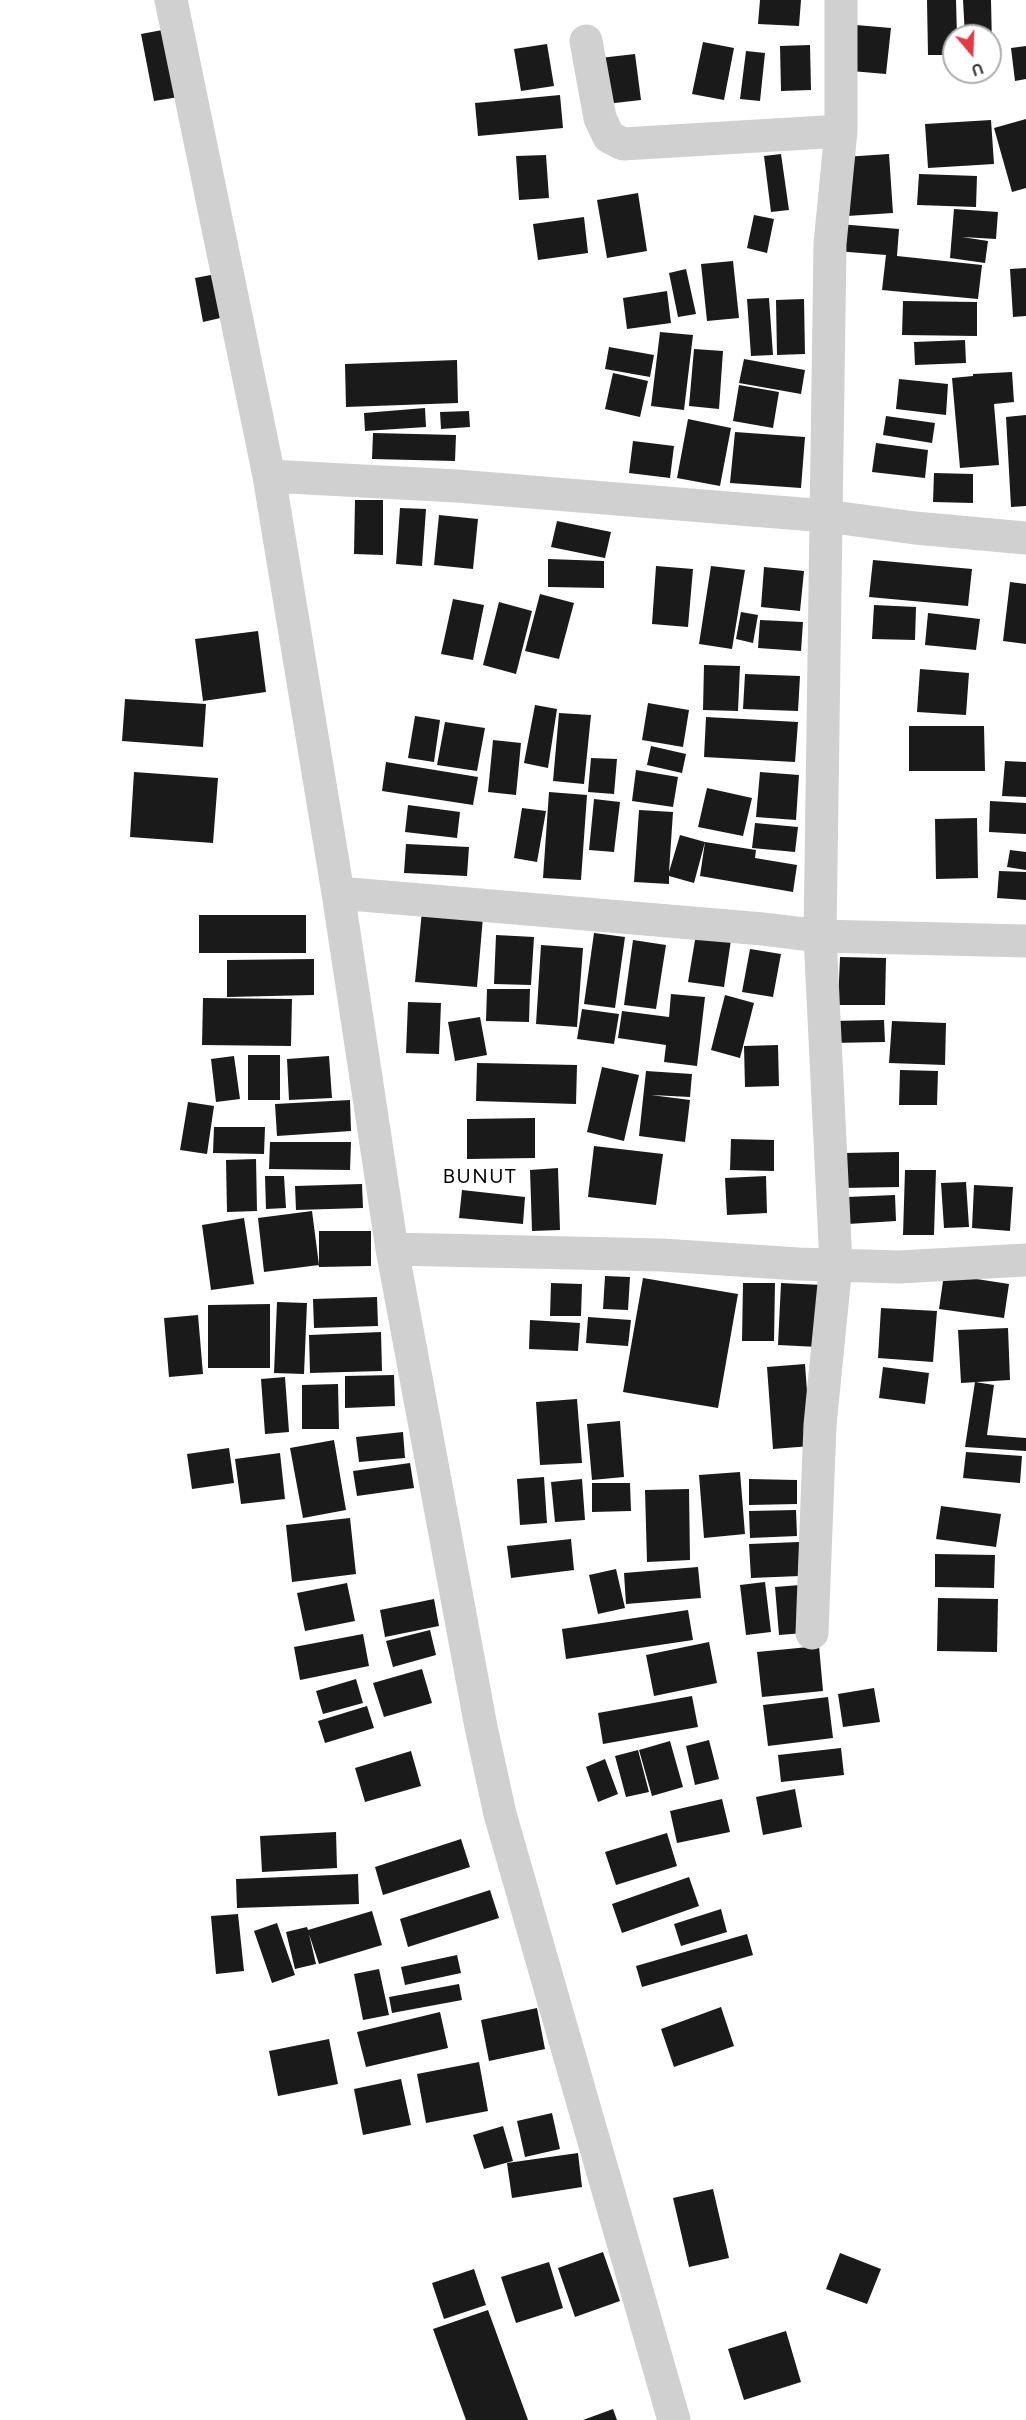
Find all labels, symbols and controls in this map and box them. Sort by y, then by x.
north arrow [942,24,1002,84]
text: U [969,59,986,80]
district label: BUNUT [443,1165,517,1189]

